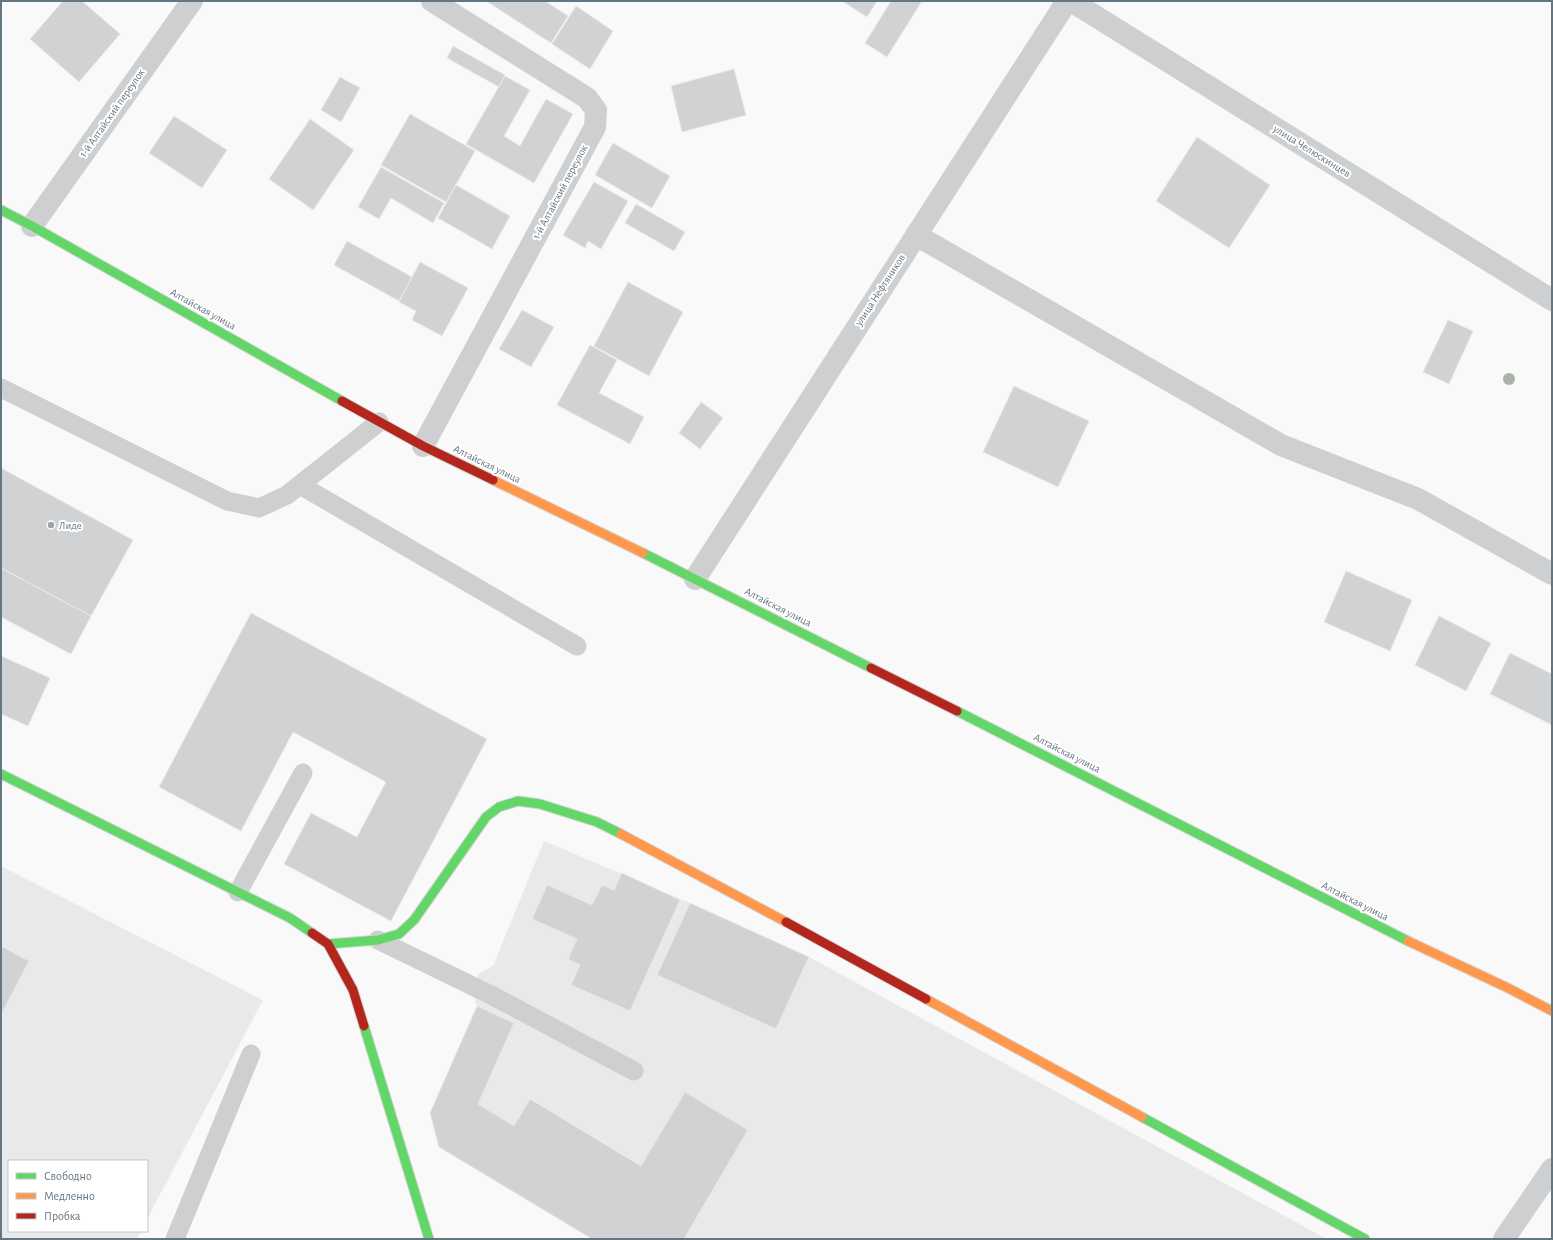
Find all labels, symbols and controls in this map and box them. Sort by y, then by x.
street label: 1-й Алтайский переулок [77,67,147,159]
street label: улица Челюскинцев [1271,122,1353,179]
street label: 1-й Алтайский переулок [530,143,590,241]
street label: улица Нефтяников [852,252,907,329]
street label: Алтайская улица [168,286,238,332]
street label: Алтайская улица [452,443,522,485]
marker: Лиде [46,520,56,530]
place label: Лиде [59,520,82,531]
street label: Алтайская улица [743,585,813,629]
street label: Алтайская улица [1032,731,1102,775]
street label: Алтайская улица [1320,879,1390,923]
legend [8,1160,148,1232]
text: Свободно [44,1170,92,1182]
text: Медленно [44,1190,95,1202]
text: Пробка [44,1210,81,1222]

